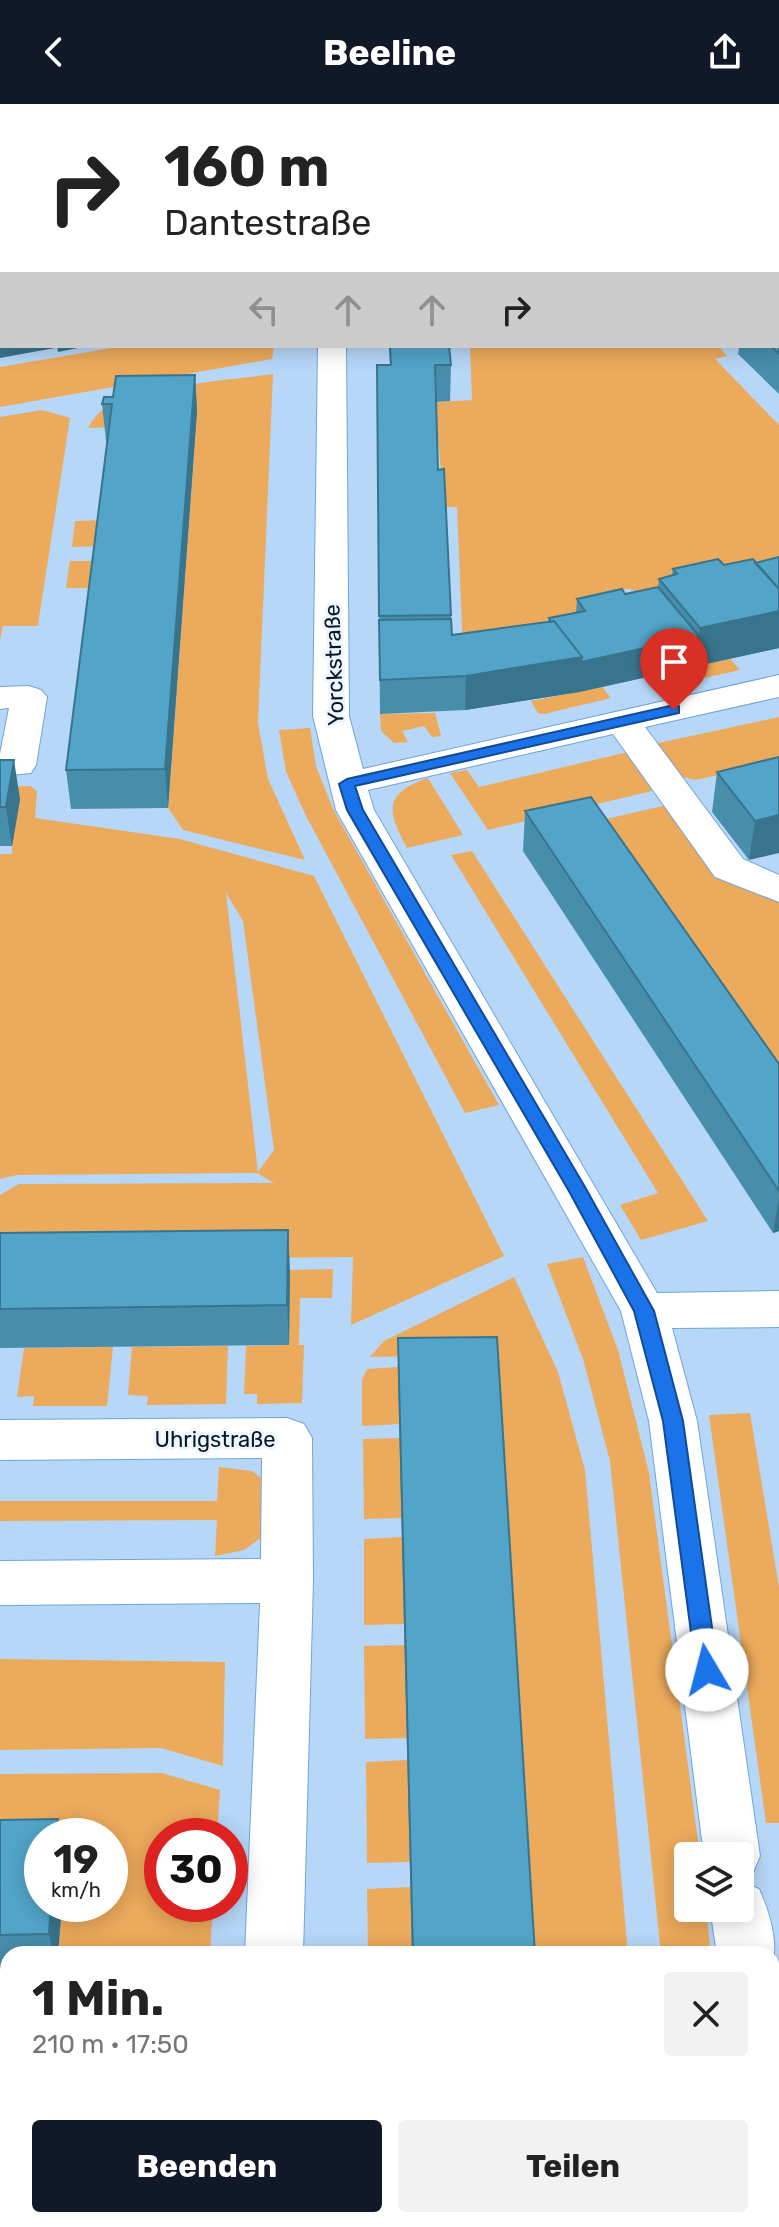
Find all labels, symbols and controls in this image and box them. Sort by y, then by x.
icon: back [32,30,76,74]
icon: share [703,30,747,74]
text: Beeline [323,31,456,74]
text: 160 m [164,134,330,200]
icon: right [32,136,136,240]
text: Dantestraße [164,201,372,244]
icon: left [242,288,286,332]
icon: ahead [326,288,370,332]
icon: ahead [410,288,454,332]
icon: right [494,288,538,332]
street label: Yorckstraße [318,604,350,726]
pin [640,628,708,710]
icon: arrive [652,640,696,684]
street label: Uhrigstraße [154,1426,276,1453]
position arrow [665,1628,749,1712]
speed limit sign: 30 [144,1818,248,1922]
text: 19 [53,1836,99,1883]
map controls [674,1842,754,1922]
button: layers [674,1842,754,1922]
text: km/h [51,1878,101,1902]
text: 1 Min. [32,1970,164,2027]
button: close [664,1972,748,2056]
text: 210 m · 17:50 [32,2029,189,2060]
button: Beenden [32,2120,382,2212]
button: Teilen [398,2120,748,2212]

